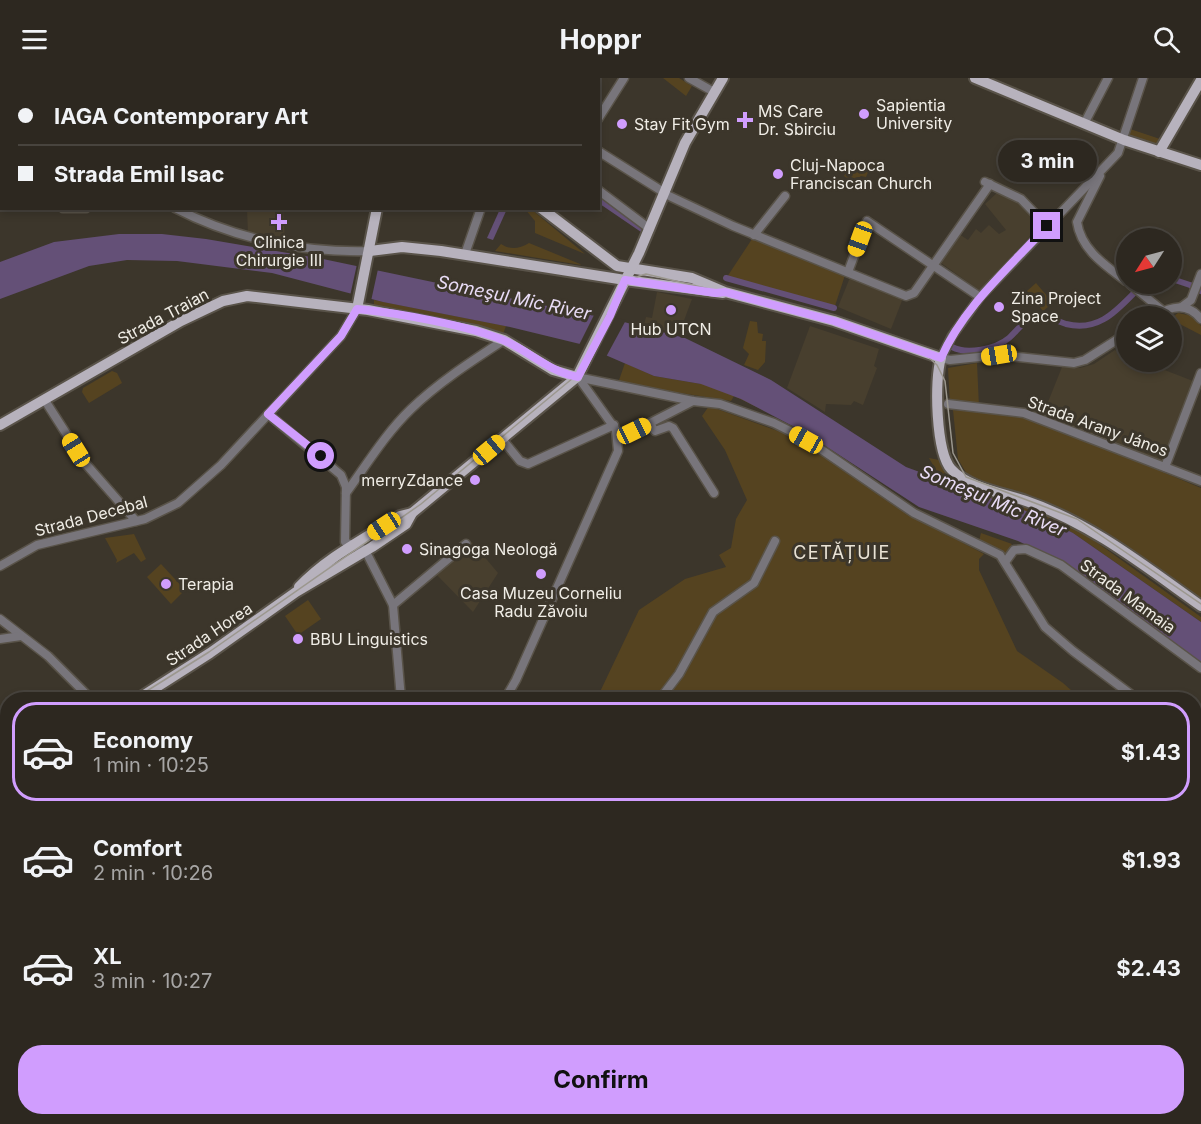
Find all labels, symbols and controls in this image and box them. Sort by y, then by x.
icon: menu [18,23,51,56]
text: Hoppr [560,23,641,56]
icon: search [1150,23,1183,56]
place label: Sapientia University [876,95,952,133]
place label: MS Care Dr. Sbirciu [758,101,836,139]
text: IAGA Contemporary Art [54,103,308,129]
marker: Sapientia University [857,107,871,121]
marker: MS Care Dr. Sbirciu [736,111,754,129]
place label: Stay Fit Gym [634,114,730,134]
marker: Stay Fit Gym [615,117,629,131]
callout: 3 min [998,139,1096,181]
text: 3 min [1021,149,1074,173]
place label: Cluj-Napoca Franciscan Church [790,155,932,193]
text: Strada Emil Isac [54,161,225,187]
marker: Cluj-Napoca Franciscan Church [771,167,785,181]
route end [1033,212,1060,239]
marker: Clinica Chirurgie III [270,213,288,231]
car [845,219,875,259]
north arrow [1116,228,1182,294]
map controls [1116,228,1182,372]
place label: Clinica Chirurgie III [236,232,322,270]
water label: Someşul Mic River [435,271,594,324]
street label: Strada Traian [114,284,212,348]
place label: Zina Project Space [1011,288,1101,326]
marker: Zina Project Space [992,300,1006,314]
marker: Hub UTCN [664,303,678,317]
button: layers [1116,306,1182,372]
place label: Hub UTCN [630,319,712,339]
car [980,343,1018,367]
street label: Strada Arany János [1025,391,1171,461]
car [614,415,654,447]
car [786,423,826,457]
car [59,430,93,470]
car [469,432,509,468]
route start [307,442,334,469]
water label: Someşul Mic River [917,460,1071,541]
place label: merryZdance [361,470,463,490]
marker: merryZdance [468,473,482,487]
street label: Strada Decebal [32,491,150,541]
car [364,509,404,543]
place label: Sinagoga Neologă [419,539,558,559]
district label: CETĂȚUIE [793,541,891,564]
marker: Sinagoga Neologă [400,542,414,556]
street label: Strada Mamaia [1076,555,1180,637]
marker: Casa Muzeu Corneliu Radu Zăvoiu [534,567,548,581]
place label: Terapia [178,574,234,594]
marker: Terapia [159,577,173,591]
place label: Casa Muzeu Corneliu Radu Zăvoiu [460,583,622,621]
street label: Strada Horea [162,598,256,670]
place label: BBU Linguistics [310,629,428,649]
marker: BBU Linguistics [291,632,305,646]
icon: car [21,725,75,779]
text: Economy [93,727,193,753]
text: $1.43 [1121,739,1181,765]
text: 1 min · 10:25 [93,753,209,777]
icon: car [21,833,75,887]
text: Comfort [93,835,182,861]
text: $1.93 [1122,847,1181,873]
text: 2 min · 10:26 [93,861,213,885]
icon: car [21,941,75,995]
text: XL [93,943,122,969]
text: $2.43 [1116,955,1181,981]
text: 3 min · 10:27 [93,969,212,993]
button: Confirm [18,1045,1184,1114]

